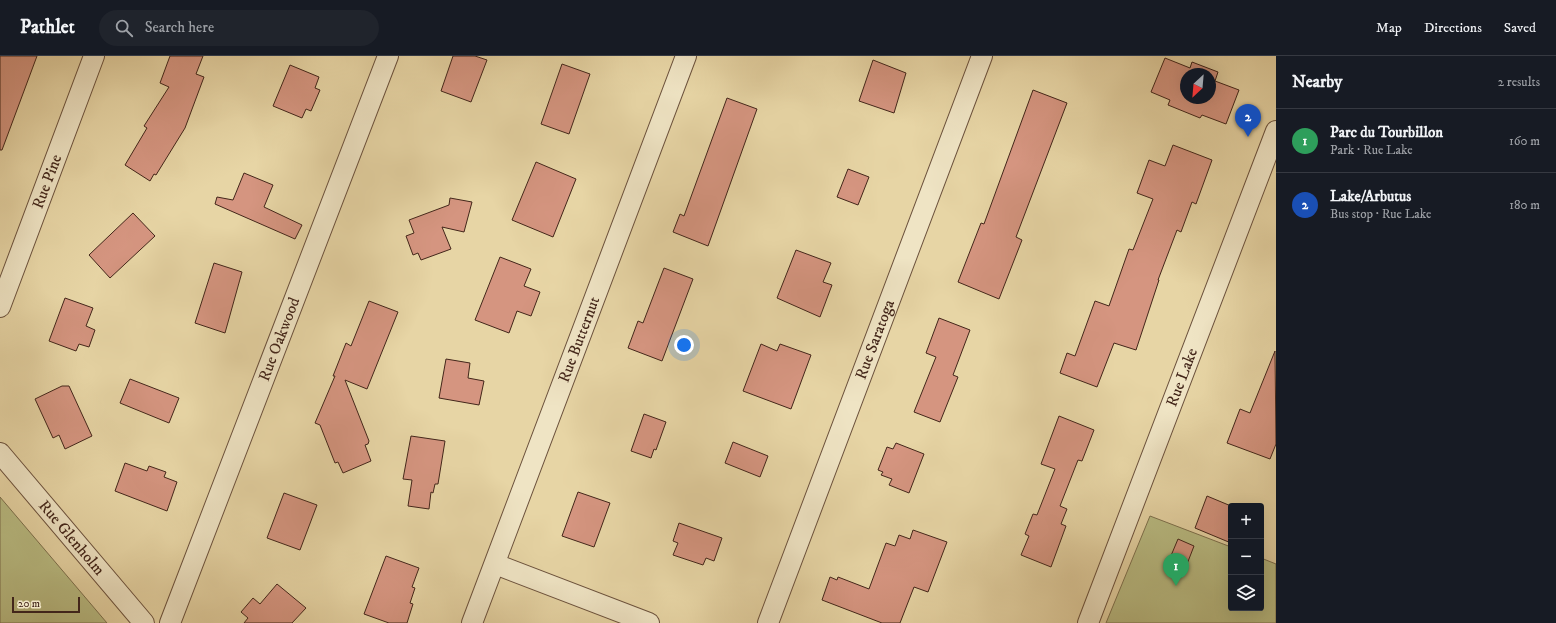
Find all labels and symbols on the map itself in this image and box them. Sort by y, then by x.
north arrow [1180,68,1216,104]
pin: 2 [1235,104,1261,137]
street label: Rue Pine [28,151,66,212]
street label: Rue Oakwood [254,294,304,384]
street label: Rue Butternut [554,294,604,385]
street label: Rue Saratoga [851,297,899,382]
your location [674,335,694,355]
street label: Rue Lake [1162,345,1202,409]
street label: Rue Glenholm [34,496,109,579]
pin: 1 [1163,553,1189,586]
scale bar [12,595,80,614]

